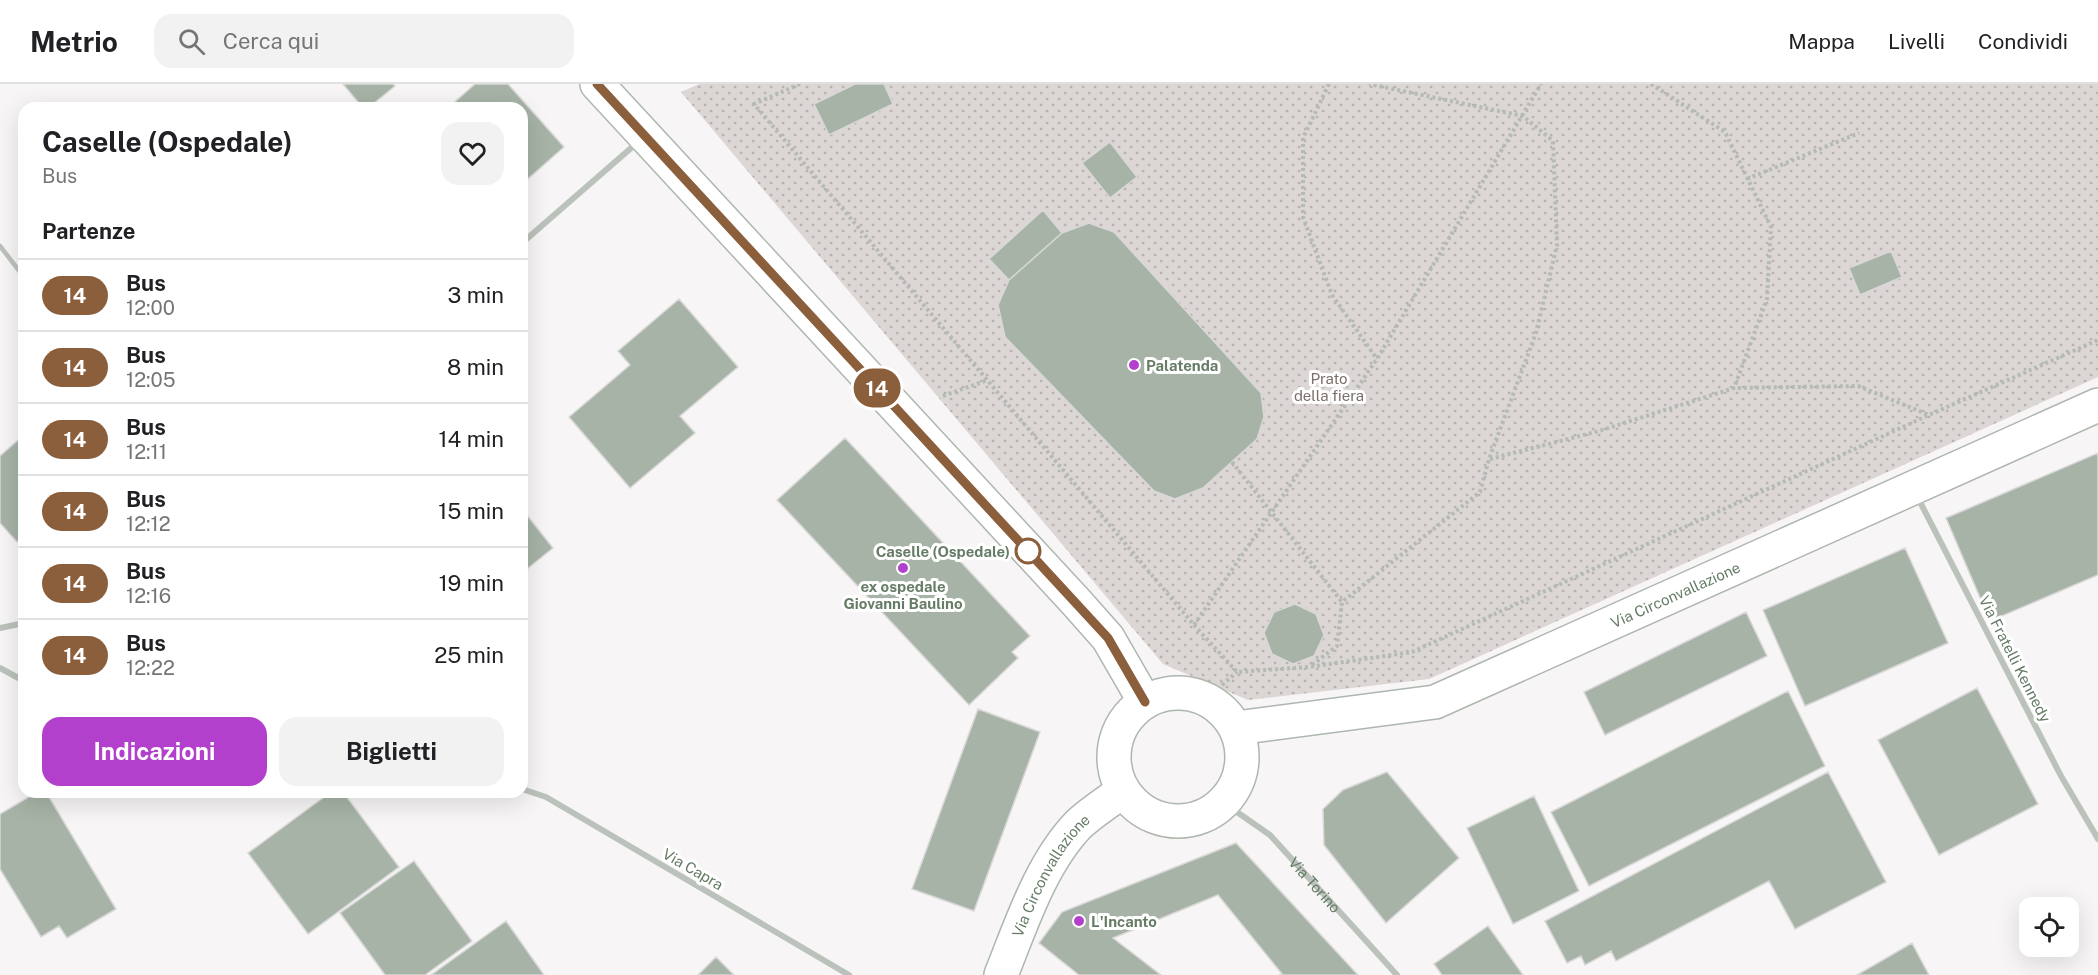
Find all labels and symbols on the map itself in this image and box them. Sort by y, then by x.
place label: Palatenda [1146,357,1218,374]
marker: Palatenda [1127,358,1141,372]
line badge: 14 [850,368,904,408]
park label: Prato della fiera [1294,370,1364,404]
marker: Caselle (Ospedale) [1015,538,1041,564]
place label: Caselle (Ospedale) [876,543,1010,560]
street label: Via Circonvallazione [1608,558,1743,631]
marker: ex ospedale Giovanni Baulino [896,561,910,575]
place label: ex ospedale Giovanni Baulino [843,578,963,612]
street label: Via Fratelli Kennedy [1976,593,2054,725]
street label: Via Circonvallazione [1008,810,1093,939]
street label: Via Capra [660,845,726,893]
street label: Via Torino [1286,853,1344,916]
place label: L'Incanto [1091,913,1157,930]
marker: L'Incanto [1072,914,1086,928]

